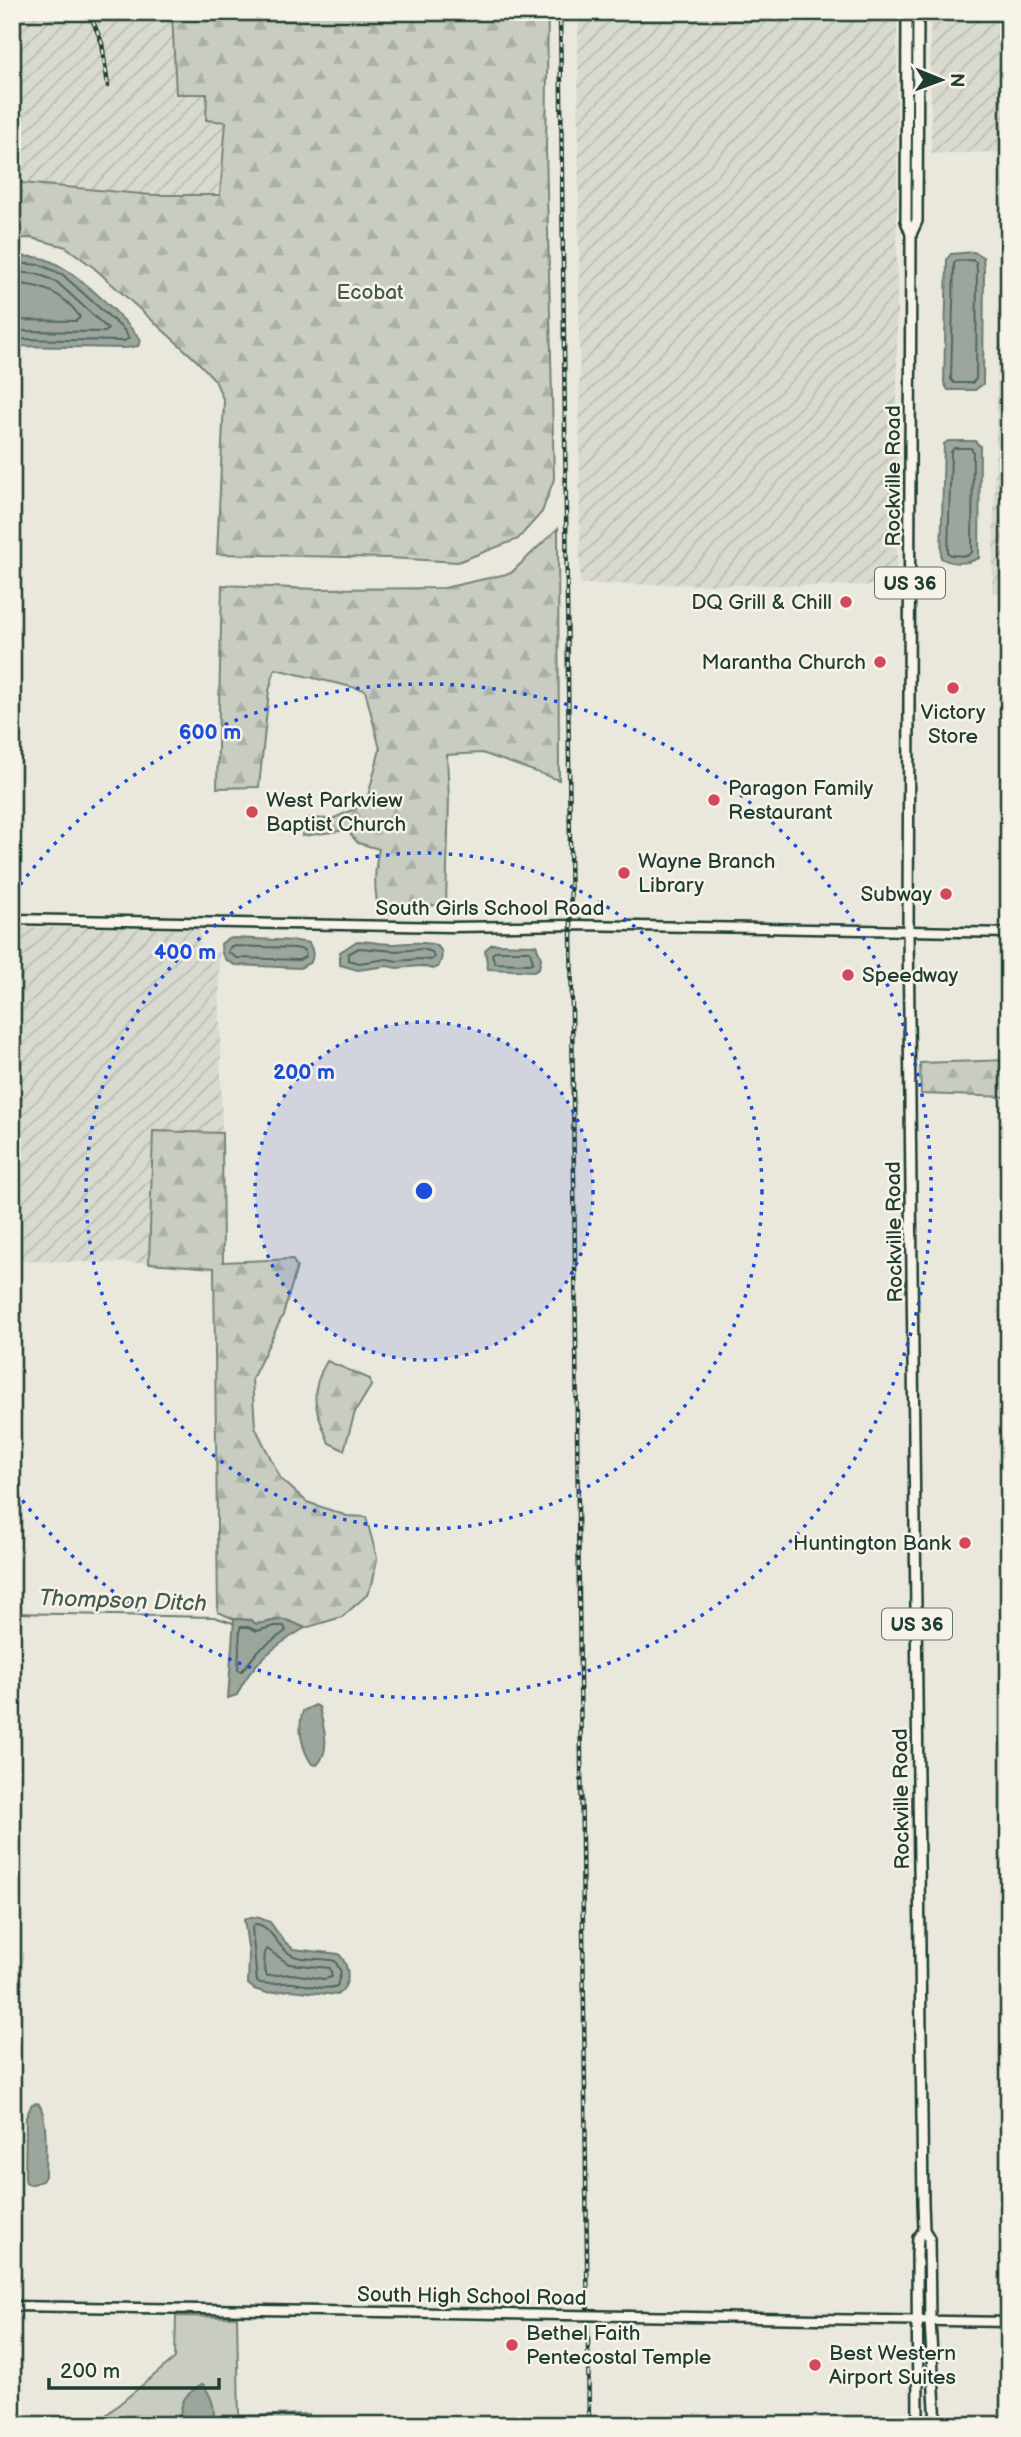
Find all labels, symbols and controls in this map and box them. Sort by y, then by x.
north arrow [906,46,976,116]
text: N [945,73,968,88]
park label: Ecobat [336,280,404,305]
street label: Rockville Road [881,405,906,547]
road number: US 36 [875,568,945,598]
place label: DQ Grill & Chill [691,590,832,615]
marker: DQ Grill & Chill [838,594,854,610]
place label: Marantha Church [701,650,866,675]
marker: Marantha Church [872,654,888,670]
marker: Victory Store [945,680,961,696]
place label: Victory Store [921,700,986,749]
text: 600 m [179,720,241,745]
place label: Paragon Family Restaurant [728,776,874,825]
place label: West Parkview Baptist Church [266,788,406,837]
marker: Paragon Family Restaurant [706,792,722,808]
marker: West Parkview Baptist Church [244,804,260,820]
place label: Wayne Branch Library [638,849,775,898]
marker: Wayne Branch Library [616,865,632,881]
place label: Subway [861,882,933,907]
marker: Subway [938,886,954,902]
street label: South Girls School Road [376,896,604,921]
text: 400 m [154,940,216,965]
place label: Speedway [862,963,959,988]
marker: Speedway [840,967,856,983]
text: 200 m [273,1060,335,1085]
street label: Rockville Road [881,1161,908,1303]
centre of rings [412,1179,436,1203]
place label: Huntington Bank [793,1531,952,1556]
marker: Huntington Bank [957,1535,973,1551]
water label: Thompson Ditch [39,1584,208,1618]
road number: US 36 [882,1608,952,1640]
street label: Rockville Road [888,1728,915,1870]
street label: South High School Road [357,2282,587,2311]
place label: Bethel Faith Pentecostal Temple [526,2321,711,2370]
marker: Bethel Faith Pentecostal Temple [504,2337,520,2353]
place label: Best Western Airport Suites [829,2341,956,2390]
scale bar [49,2346,219,2390]
marker: Best Western Airport Suites [807,2357,823,2373]
text: 200 m [60,2359,120,2384]

